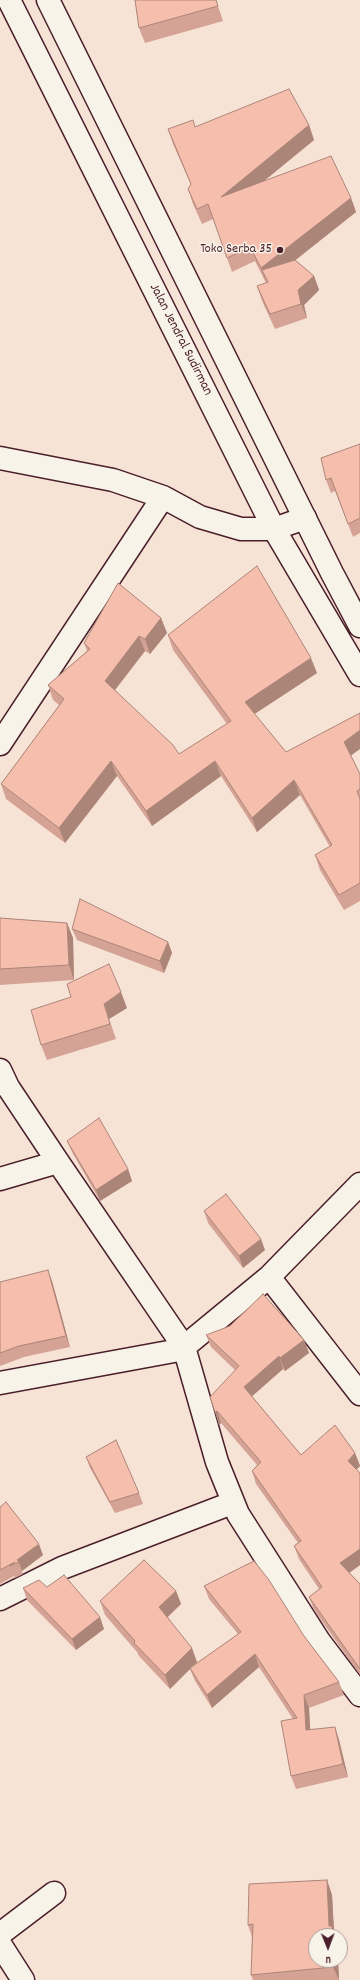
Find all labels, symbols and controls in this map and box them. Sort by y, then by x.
place label: Toko Serba 35 [200,242,272,258]
marker: Toko Serba 35 [275,245,285,255]
street label: Jalan Jendral Sudirman [145,281,215,399]
north arrow [308,1928,348,1968]
text: U [325,1951,331,1967]

